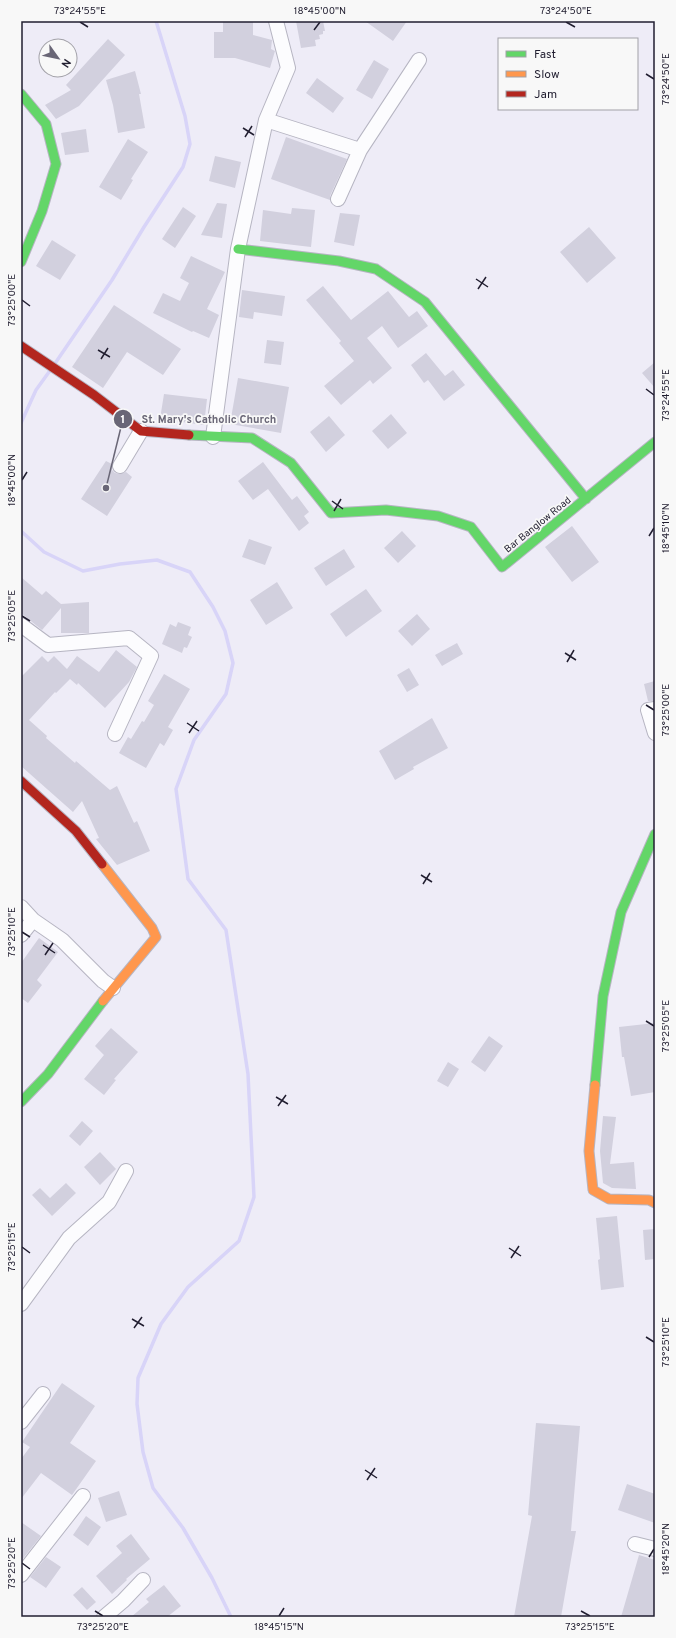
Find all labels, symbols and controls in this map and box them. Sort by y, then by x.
text: 73°24'55"E [54,5,106,18]
text: 18°45'00"N [294,5,346,18]
text: 73°24'50"E [540,5,592,18]
north arrow [38,38,78,78]
legend [498,38,638,110]
text: Fast [534,47,556,63]
text: 73°24'50"E [660,53,673,105]
text: N [58,56,74,70]
text: Slow [534,67,560,83]
text: Jam [534,87,557,103]
text: 73°25'00"E [6,274,19,326]
text: 73°24'55"E [660,369,673,421]
callout: St. Mary's Catholic Church [113,408,284,431]
text: 1 [121,412,125,428]
text: St. Mary's Catholic Church [142,413,276,427]
text: 18°45'00"N [6,454,19,506]
street label: Bar Banglow Road [502,494,574,556]
text: 18°45'10"N [660,503,673,553]
text: 73°25'05"E [6,590,19,642]
text: 73°25'00"E [660,684,673,736]
text: 73°25'10"E [6,907,19,957]
text: 73°25'05"E [660,1000,673,1052]
text: 73°25'15"E [6,1222,19,1272]
text: 73°25'10"E [660,1317,673,1367]
text: 18°45'20"N [660,1523,673,1575]
text: 73°25'20"E [6,1537,19,1589]
text: 73°25'20"E [77,1621,129,1634]
text: 18°45'15"N [254,1621,304,1634]
text: 73°25'15"E [565,1621,615,1634]

